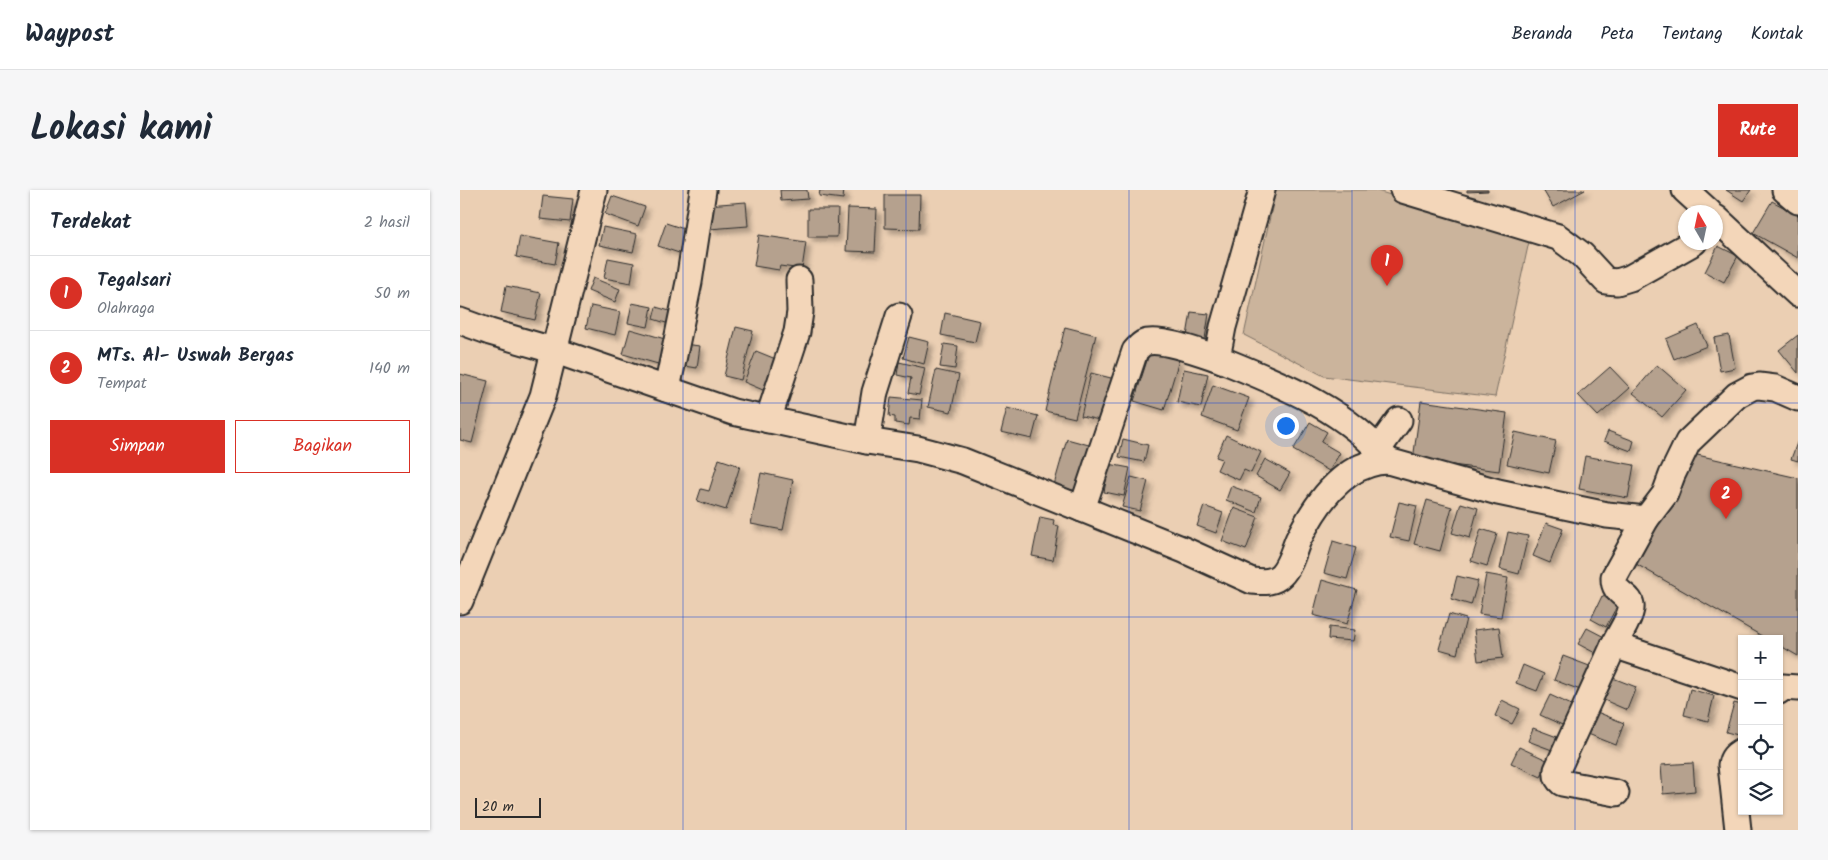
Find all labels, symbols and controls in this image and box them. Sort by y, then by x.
text: Waypost [25,15,114,54]
text: Beranda [1512,20,1573,49]
text: Peta [1601,20,1634,49]
text: Tentang [1662,20,1723,49]
text: Kontak [1751,20,1803,49]
text: Lokasi kami [30,102,212,158]
button: Rute [1718,104,1798,157]
north arrow [1678,205,1723,250]
text: Terdekat [50,206,131,239]
text: 2 hasil [364,210,410,235]
pin: 1 [1371,245,1403,286]
text: Tegalsari [97,266,171,296]
text: 1 [64,281,68,306]
text: 50 m [374,281,410,306]
text: Olahraga [97,296,155,321]
text: MTs. Al- Uswah Bergas [97,341,294,371]
text: 2 [61,356,71,381]
text: 140 m [369,356,410,381]
text: Tempat [97,371,147,396]
your location [1273,413,1299,439]
button: Simpan [50,420,225,473]
button: Bagikan [235,420,410,473]
pin: 2 [1710,478,1742,519]
map controls [1738,635,1783,815]
button: + [1738,635,1783,680]
button: − [1738,680,1783,725]
button: locate [1738,725,1783,770]
button: layers [1738,770,1783,815]
scale bar [475,795,541,818]
text: 20 m [482,796,514,818]

